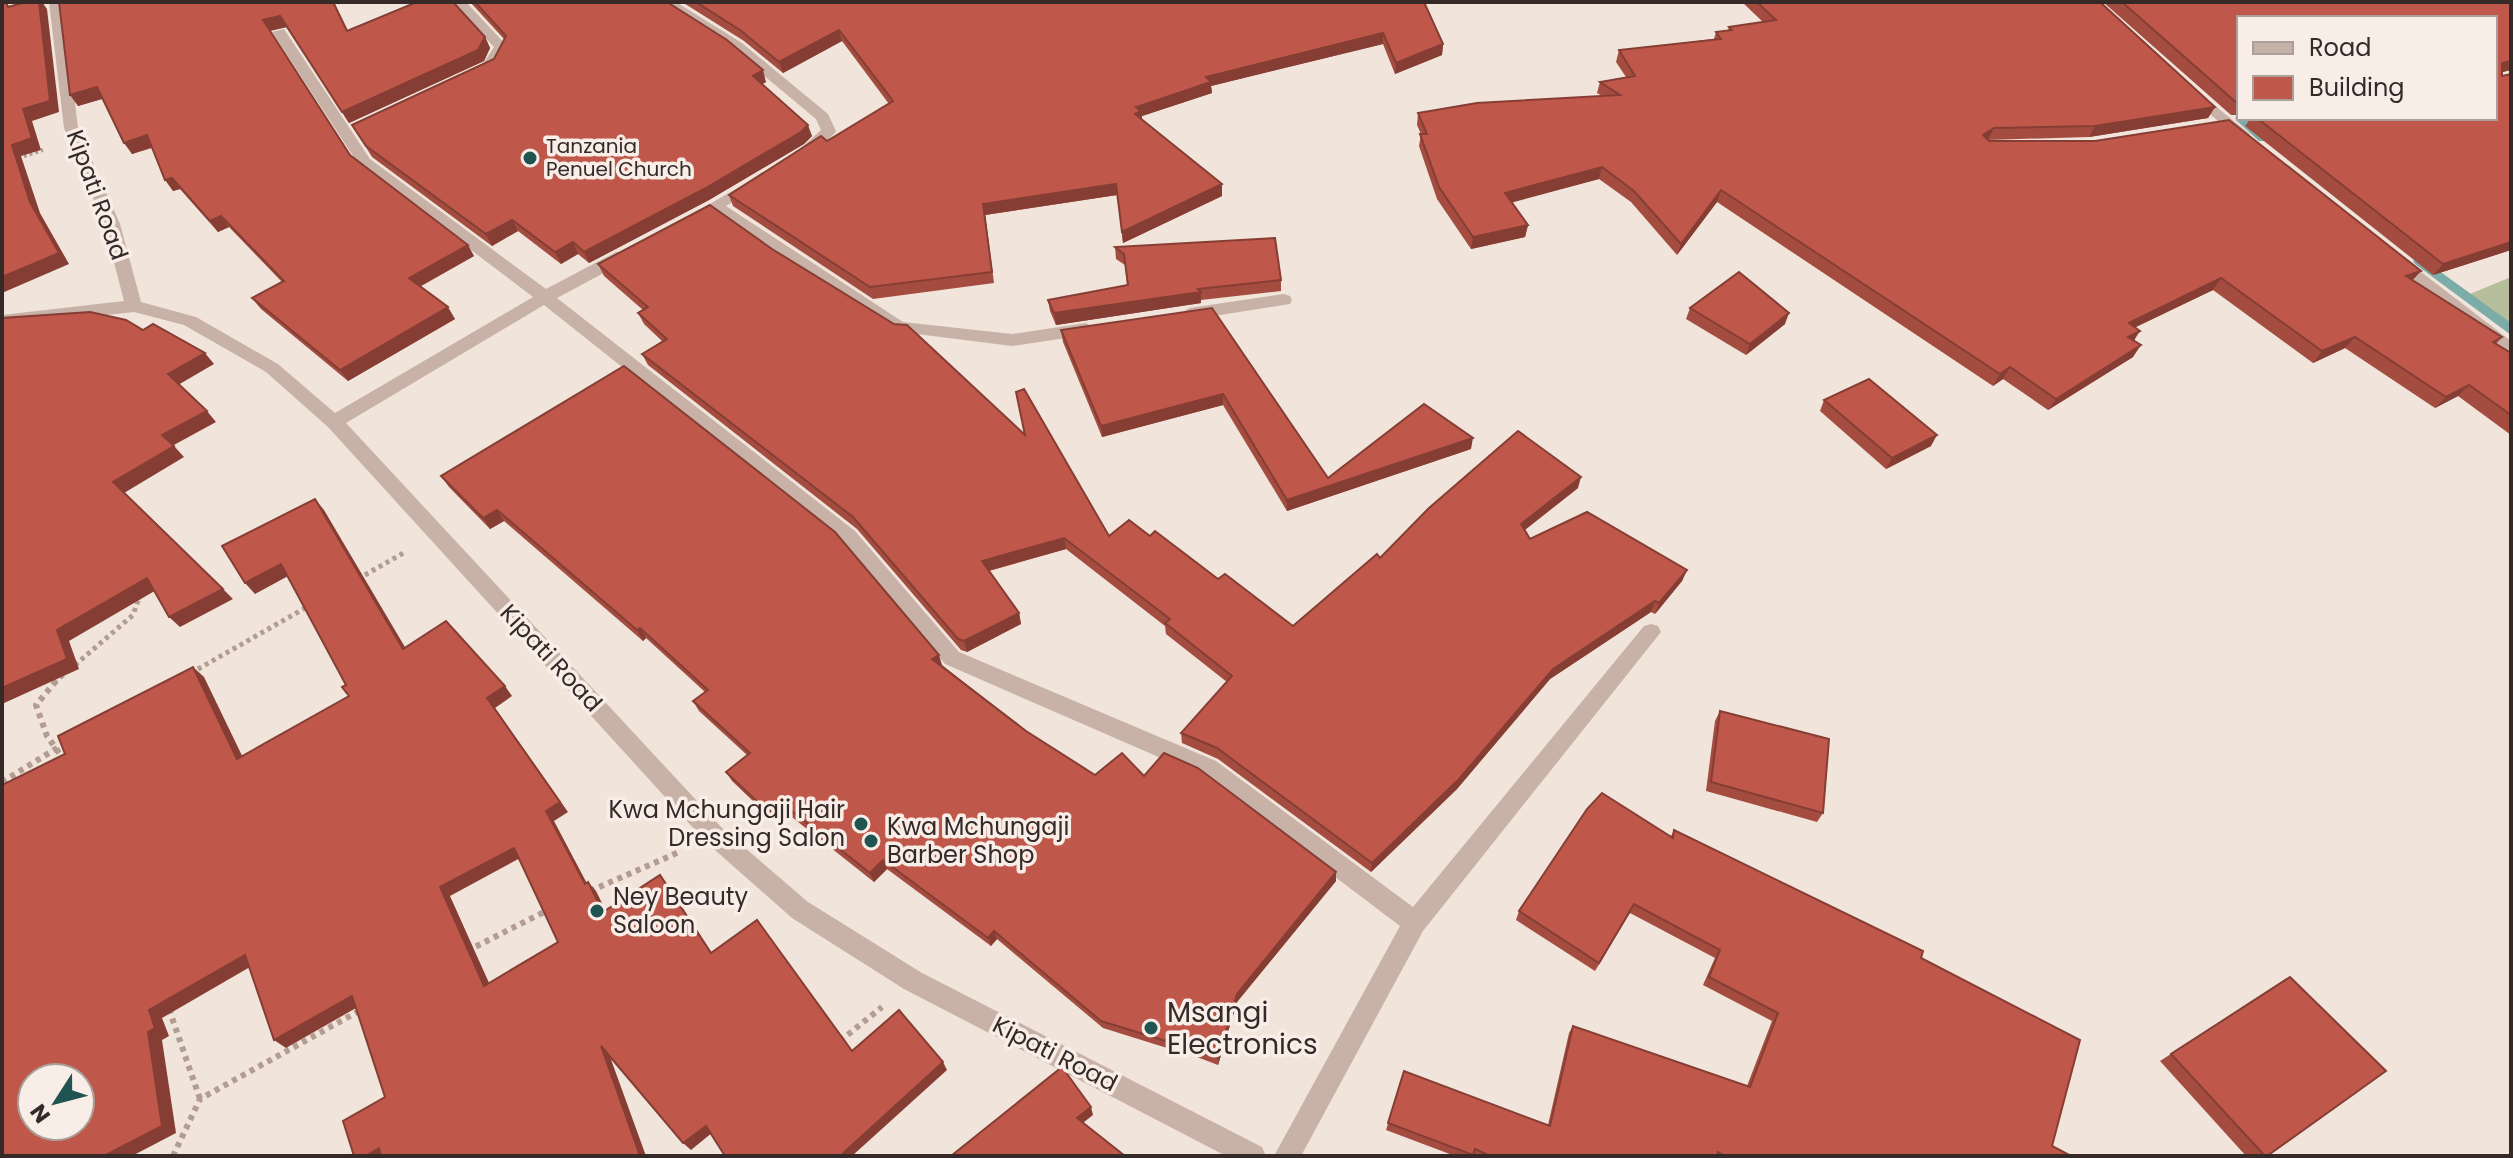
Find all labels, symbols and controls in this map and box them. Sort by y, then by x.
legend [2237,16,2497,120]
text: Road [2309,31,2371,64]
text: Building [2309,71,2405,104]
street label: Kipati Road [59,125,136,264]
place label: Tanzania Penuel Church [546,132,692,183]
marker: Tanzania Penuel Church [521,149,539,167]
street label: Kipati Road [493,597,610,719]
place label: Kwa Mchungaji Hair Dressing Salon [609,793,845,854]
place label: Kwa Mchungaji Barber Shop [887,810,1069,871]
marker: Kwa Mchungaji Hair Dressing Salon [852,815,870,833]
marker: Kwa Mchungaji Barber Shop [862,832,880,850]
place label: Ney Beauty Saloon [613,880,749,941]
marker: Ney Beauty Saloon [588,902,606,920]
place label: Msangi Electronics [1167,993,1318,1064]
street label: Kipati Road [987,1008,1123,1099]
marker: Msangi Electronics [1142,1019,1160,1037]
north arrow [16,1062,96,1142]
text: N [23,1098,58,1129]

